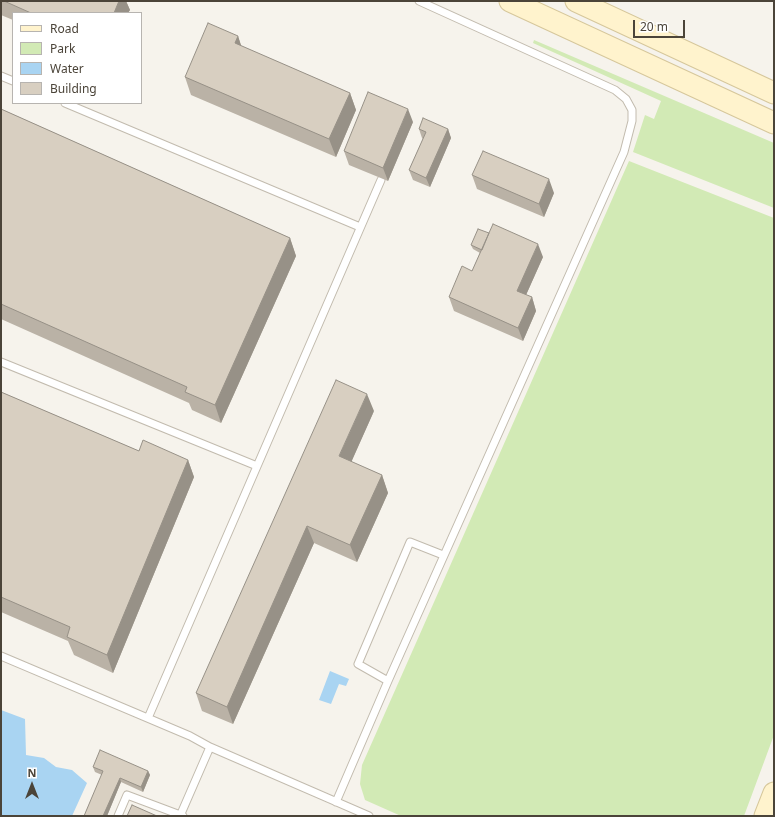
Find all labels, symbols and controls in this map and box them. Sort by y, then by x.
legend [12,12,142,104]
scale bar [635,12,687,38]
text: 20 m [640,18,668,35]
text: Road [50,20,79,37]
text: Park [50,40,75,57]
text: Water [50,60,84,77]
text: Building [50,80,97,97]
north arrow [12,765,52,805]
text: N [28,765,36,780]

